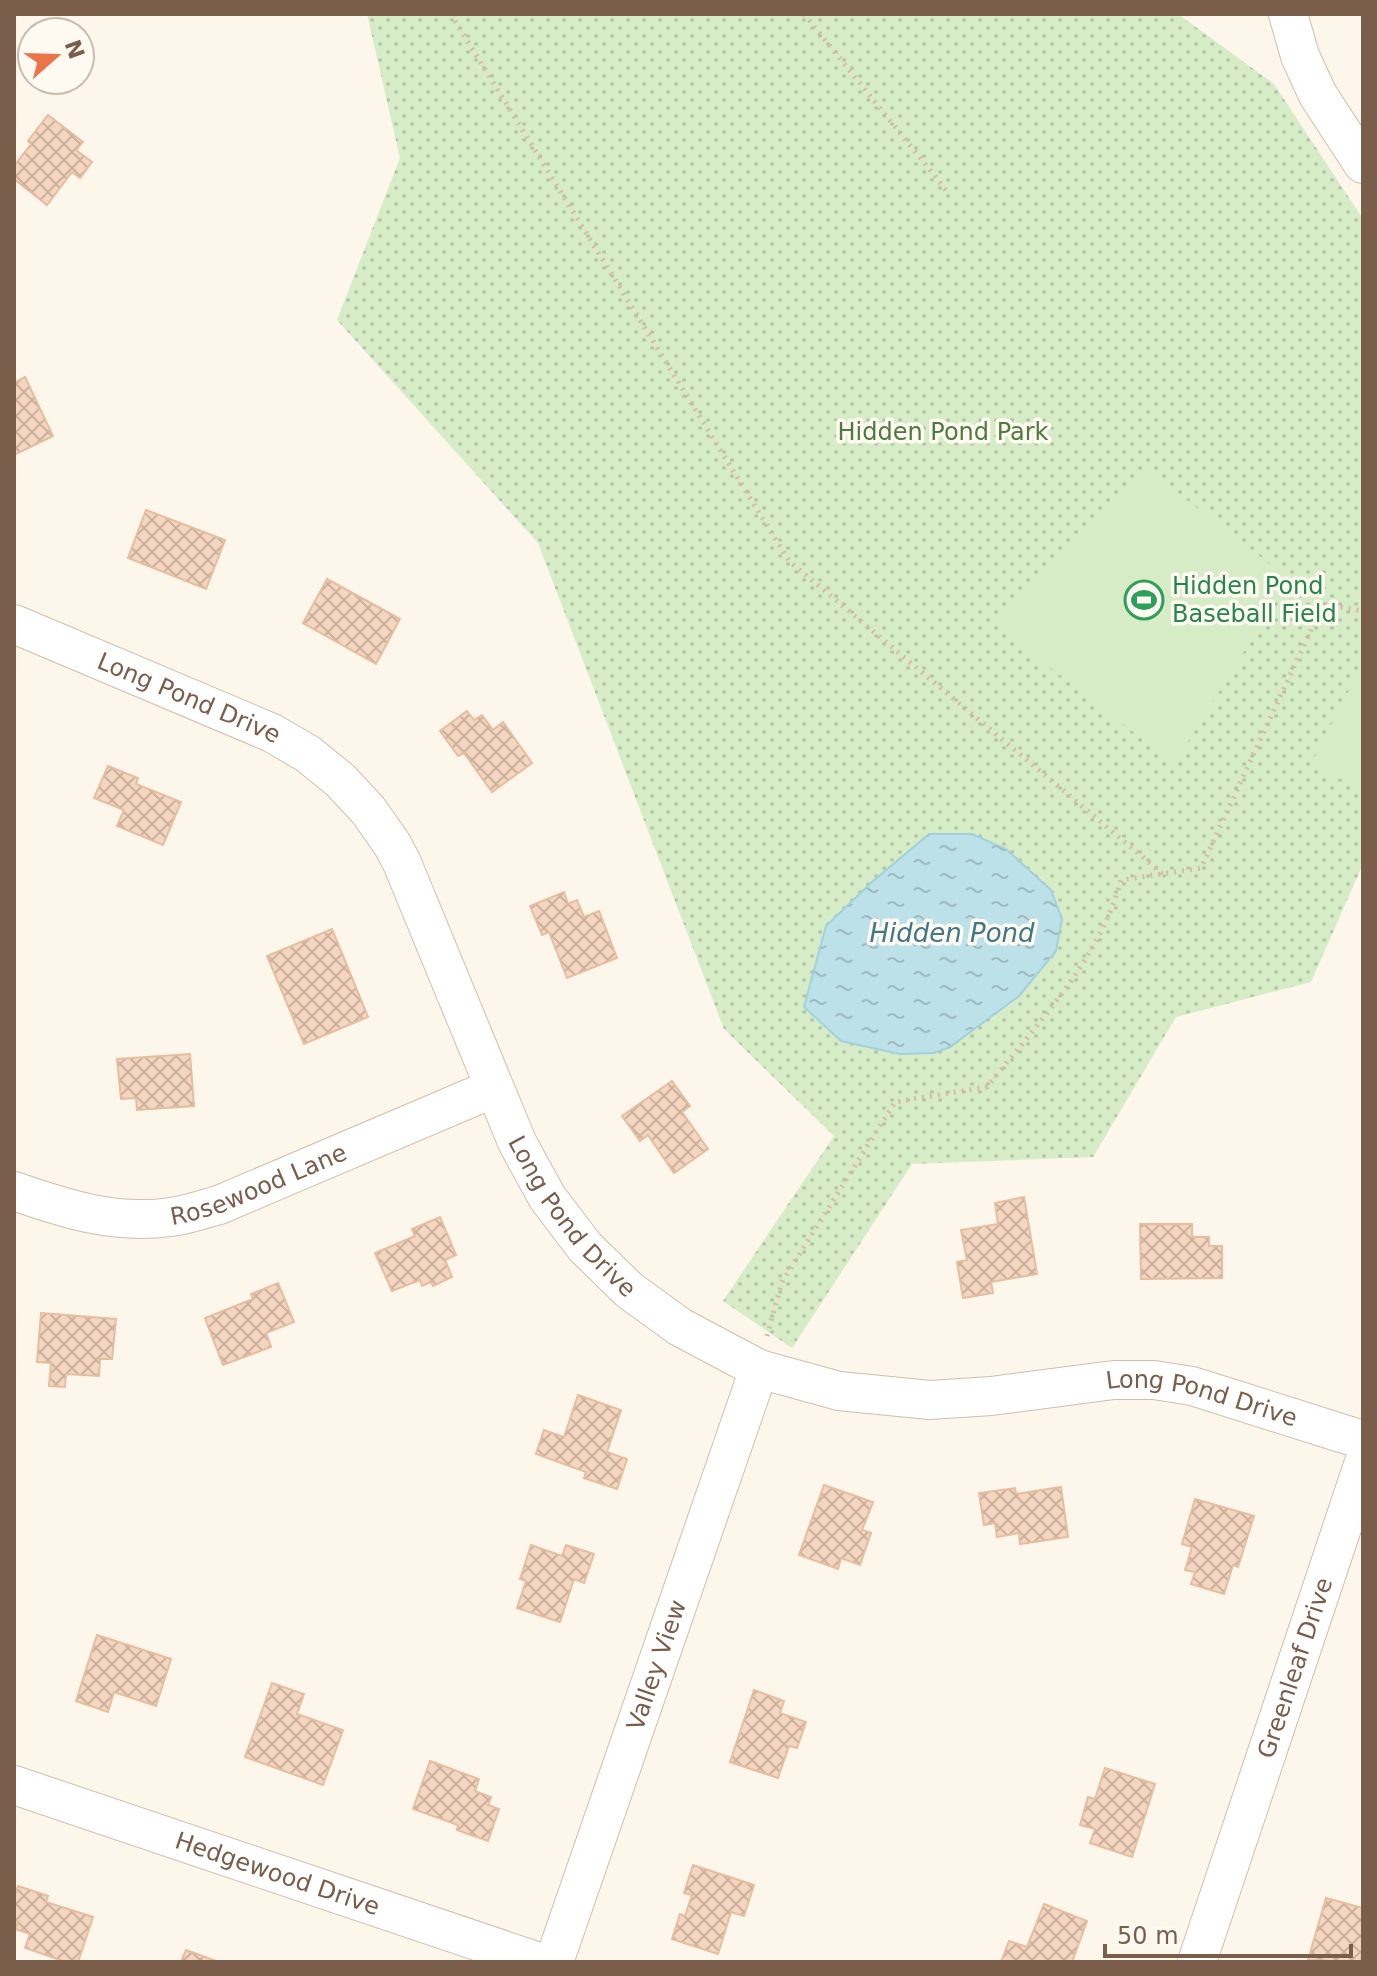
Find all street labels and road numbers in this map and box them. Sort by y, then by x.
street label: Long Pond Drive [93,647,286,749]
street label: Long Pond Drive [502,1131,642,1303]
street label: Rosewood Lane [168,1138,351,1231]
street label: Long Pond Drive [1104,1365,1301,1432]
street label: Greenleaf Drive [1252,1574,1338,1762]
street label: Valley View [621,1596,692,1734]
street label: Hedgewood Drive [172,1826,383,1921]

